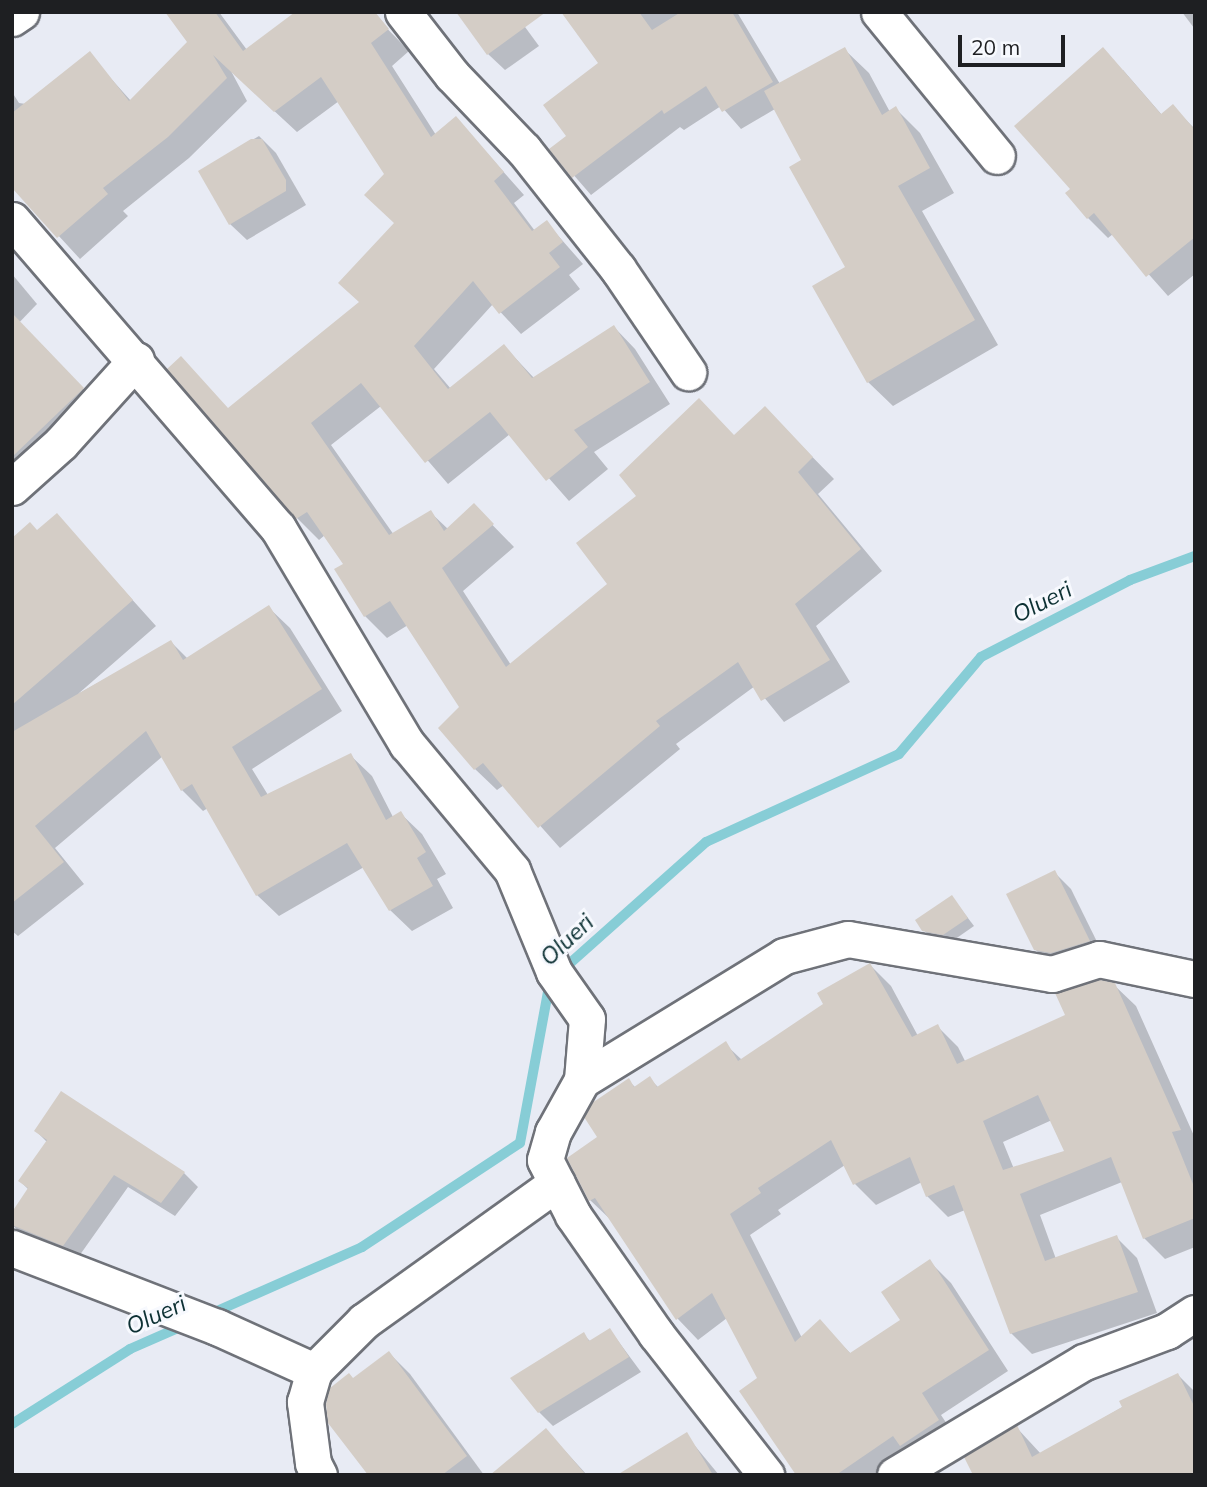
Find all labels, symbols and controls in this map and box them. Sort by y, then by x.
scale bar [962,21,1069,65]
text: 20 m [971,34,1020,60]
water label: Olueri [1008,575,1076,629]
water label: Olueri [535,908,599,972]
water label: Olueri [122,1290,190,1340]

